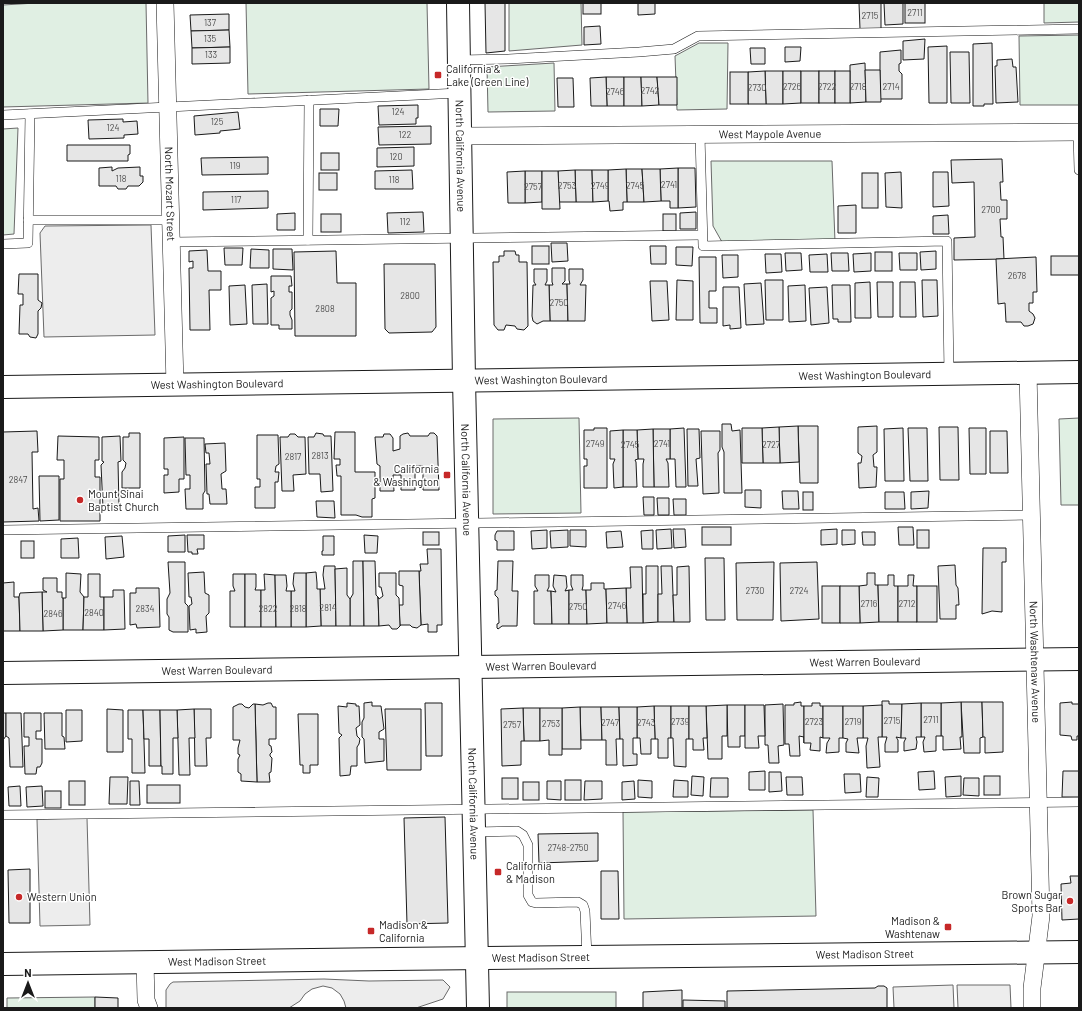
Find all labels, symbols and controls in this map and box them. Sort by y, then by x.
house number: 2711 [907,7,923,18]
house number: 2715 [862,10,879,21]
house number: 137 [204,17,217,28]
house number: 135 [204,33,217,44]
house number: 133 [205,49,218,60]
place label: California & Lake (Green Line) [446,62,528,88]
marker: California & Lake (Green Line) [433,70,443,80]
house number: 2726 [783,81,802,92]
house number: 2722 [818,81,837,92]
house number: 2718 [850,81,867,92]
house number: 2714 [882,81,900,92]
house number: 2730 [748,82,766,93]
house number: 2742 [641,85,660,96]
house number: 2746 [606,86,625,97]
street label: North California Avenue [454,100,468,212]
house number: 124 [392,106,405,117]
house number: 125 [211,116,224,127]
house number: 124 [107,122,120,133]
street label: West Maypole Avenue [719,127,821,140]
house number: 122 [399,129,412,140]
street label: North Mozart Street [163,146,178,241]
house number: 120 [389,151,403,162]
house number: 119 [229,160,241,171]
house number: 118 [115,173,127,184]
house number: 118 [388,174,400,185]
house number: 2741 [661,179,677,190]
house number: 2753 [558,180,577,191]
house number: 2749 [591,180,610,191]
house number: 2745 [626,180,645,191]
house number: 2757 [524,181,543,192]
house number: 117 [231,194,242,205]
house number: 2700 [981,204,1001,215]
house number: 112 [399,216,411,227]
house number: 2678 [1008,270,1027,281]
house number: 2800 [400,290,420,301]
house number: 2750 [550,297,568,308]
house number: 2808 [315,303,335,314]
street label: West Washington Boulevard [798,367,931,382]
street label: West Washington Boulevard [474,372,607,386]
street label: West Washington Boulevard [150,376,283,391]
street label: North California Avenue [459,424,474,536]
house number: 2749 [586,438,605,449]
house number: 2741 [654,438,670,449]
house number: 2745 [621,439,640,450]
house number: 2727 [762,439,781,450]
house number: 2813 [311,450,329,461]
house number: 2817 [285,451,302,462]
place label: California & Washington [373,462,439,488]
marker: California & Washington [442,470,452,480]
house number: 2847 [9,474,28,485]
place label: Mount Sinai Baptist Church [88,487,159,513]
marker: Mount Sinai Baptist Church [75,495,85,505]
house number: 2730 [746,585,764,596]
house number: 2724 [790,585,808,596]
house number: 2716 [861,598,878,609]
house number: 2712 [898,598,916,609]
house number: 2746 [608,600,627,611]
house number: 2750 [569,601,587,612]
street label: North Washtenaw Avenue [1027,601,1043,723]
house number: 2814 [319,602,337,613]
house number: 2834 [135,603,155,614]
house number: 2822 [258,603,278,614]
house number: 2818 [289,603,307,614]
house number: 2840 [84,607,104,618]
house number: 2846 [43,608,63,619]
street label: West Warren Boulevard [809,654,920,669]
street label: West Warren Boulevard [485,658,596,673]
street label: West Warren Boulevard [161,662,273,677]
house number: 2711 [923,714,939,725]
house number: 2715 [884,715,901,726]
house number: 2739 [671,716,690,727]
house number: 2723 [805,716,824,727]
house number: 2719 [845,716,862,727]
house number: 2747 [601,717,620,728]
house number: 2743 [637,717,656,728]
house number: 2753 [542,718,561,729]
house number: 2757 [503,719,522,730]
street label: North California Avenue [466,748,482,860]
house number: 2748-2750 [547,842,589,853]
place label: California & Madison [506,859,555,885]
marker: California & Madison [493,867,503,877]
place label: Brown Sugar Sports Bar [1001,888,1062,914]
place label: Western Union [27,890,97,903]
marker: Western Union [14,892,24,902]
marker: Brown Sugar Sports Bar [1065,896,1075,906]
place label: Madison & Washtenaw [885,914,940,940]
place label: Madison & California [379,918,428,944]
marker: Madison & Washtenaw [943,922,953,932]
marker: Madison & California [366,926,376,936]
street label: West Madison Street [816,947,914,961]
street label: West Madison Street [492,950,590,964]
street label: West Madison Street [168,954,266,968]
north arrow [8,963,48,1003]
text: N [24,966,32,979]

